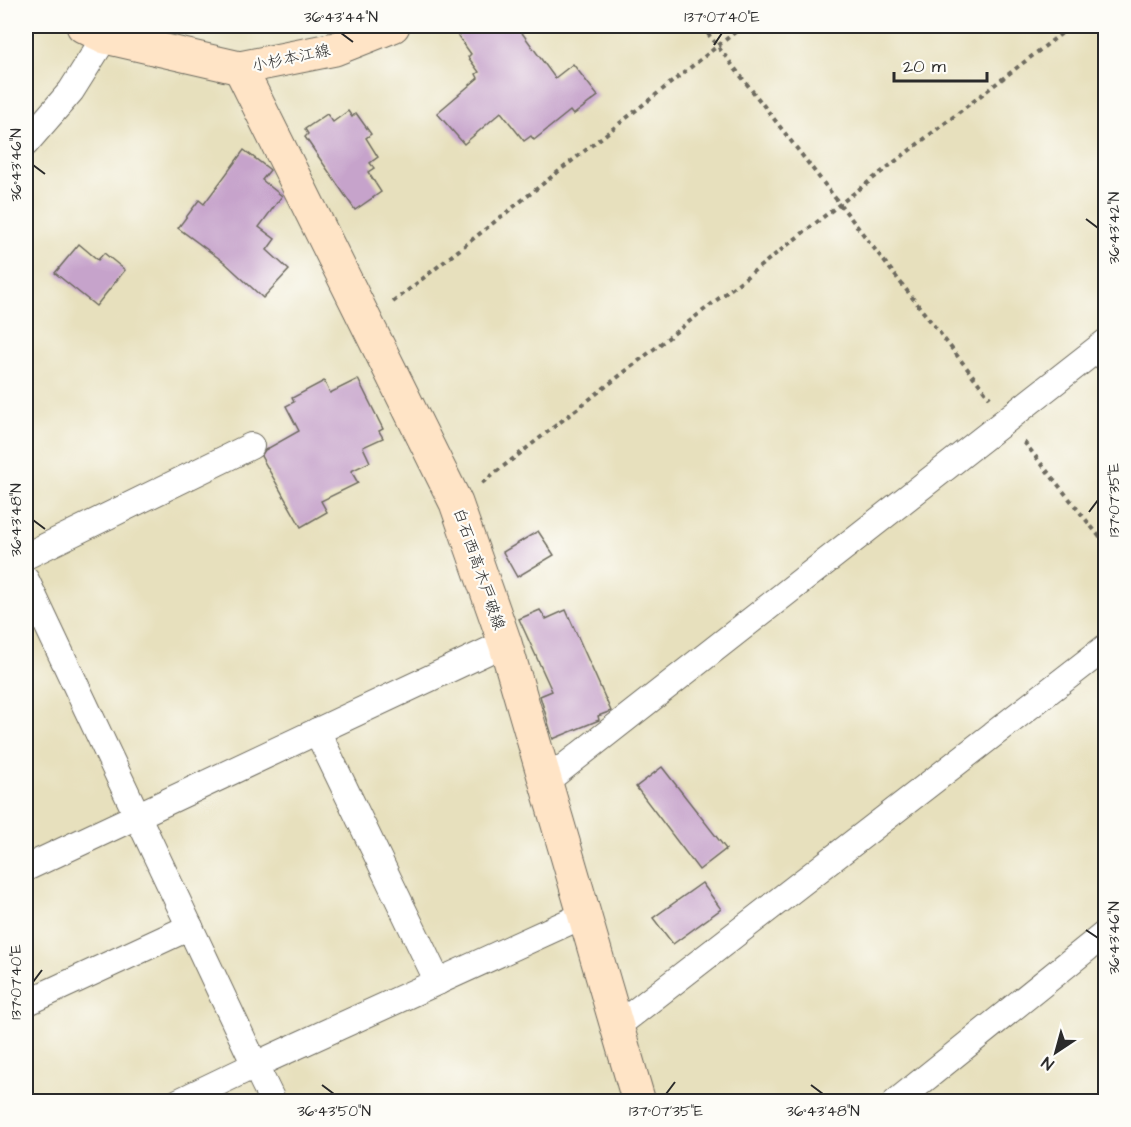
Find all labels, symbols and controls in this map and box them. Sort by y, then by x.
text: 36°43'44"N [304,7,378,28]
text: 137°07'40"E [684,7,760,28]
street label: 小杉本江線 [250,39,332,77]
scale bar [894,45,987,83]
text: 20 m [903,54,946,79]
text: 36°43'46"N [6,128,27,202]
text: 36°43'42"N [1104,192,1125,264]
text: 137°07'35"E [1104,463,1125,537]
text: 36°43'48"N [6,483,27,557]
street label: 白石西高木戸破線 [448,505,510,633]
text: 36°43'46"N [1104,901,1125,975]
text: 137°07'40"E [6,944,27,1020]
north arrow [1026,1022,1086,1082]
text: N [1037,1051,1058,1075]
text: 36°43'50"N [297,1101,371,1122]
text: 137°07'35"E [629,1101,703,1122]
text: 36°43'48"N [786,1101,860,1122]

